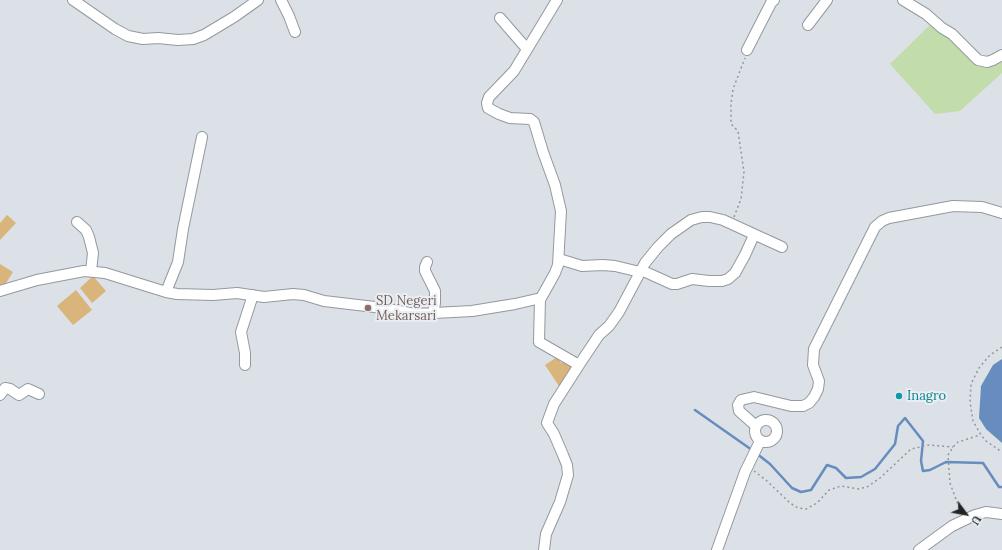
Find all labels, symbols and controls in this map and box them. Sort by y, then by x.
place label: SD Negeri Mekarsari [376,293,437,324]
marker: SD Negeri Mekarsari [363,303,373,313]
place label: Inagro [907,388,946,404]
marker: Inagro [894,391,904,401]
north arrow [946,494,986,534]
text: U [968,513,984,528]

